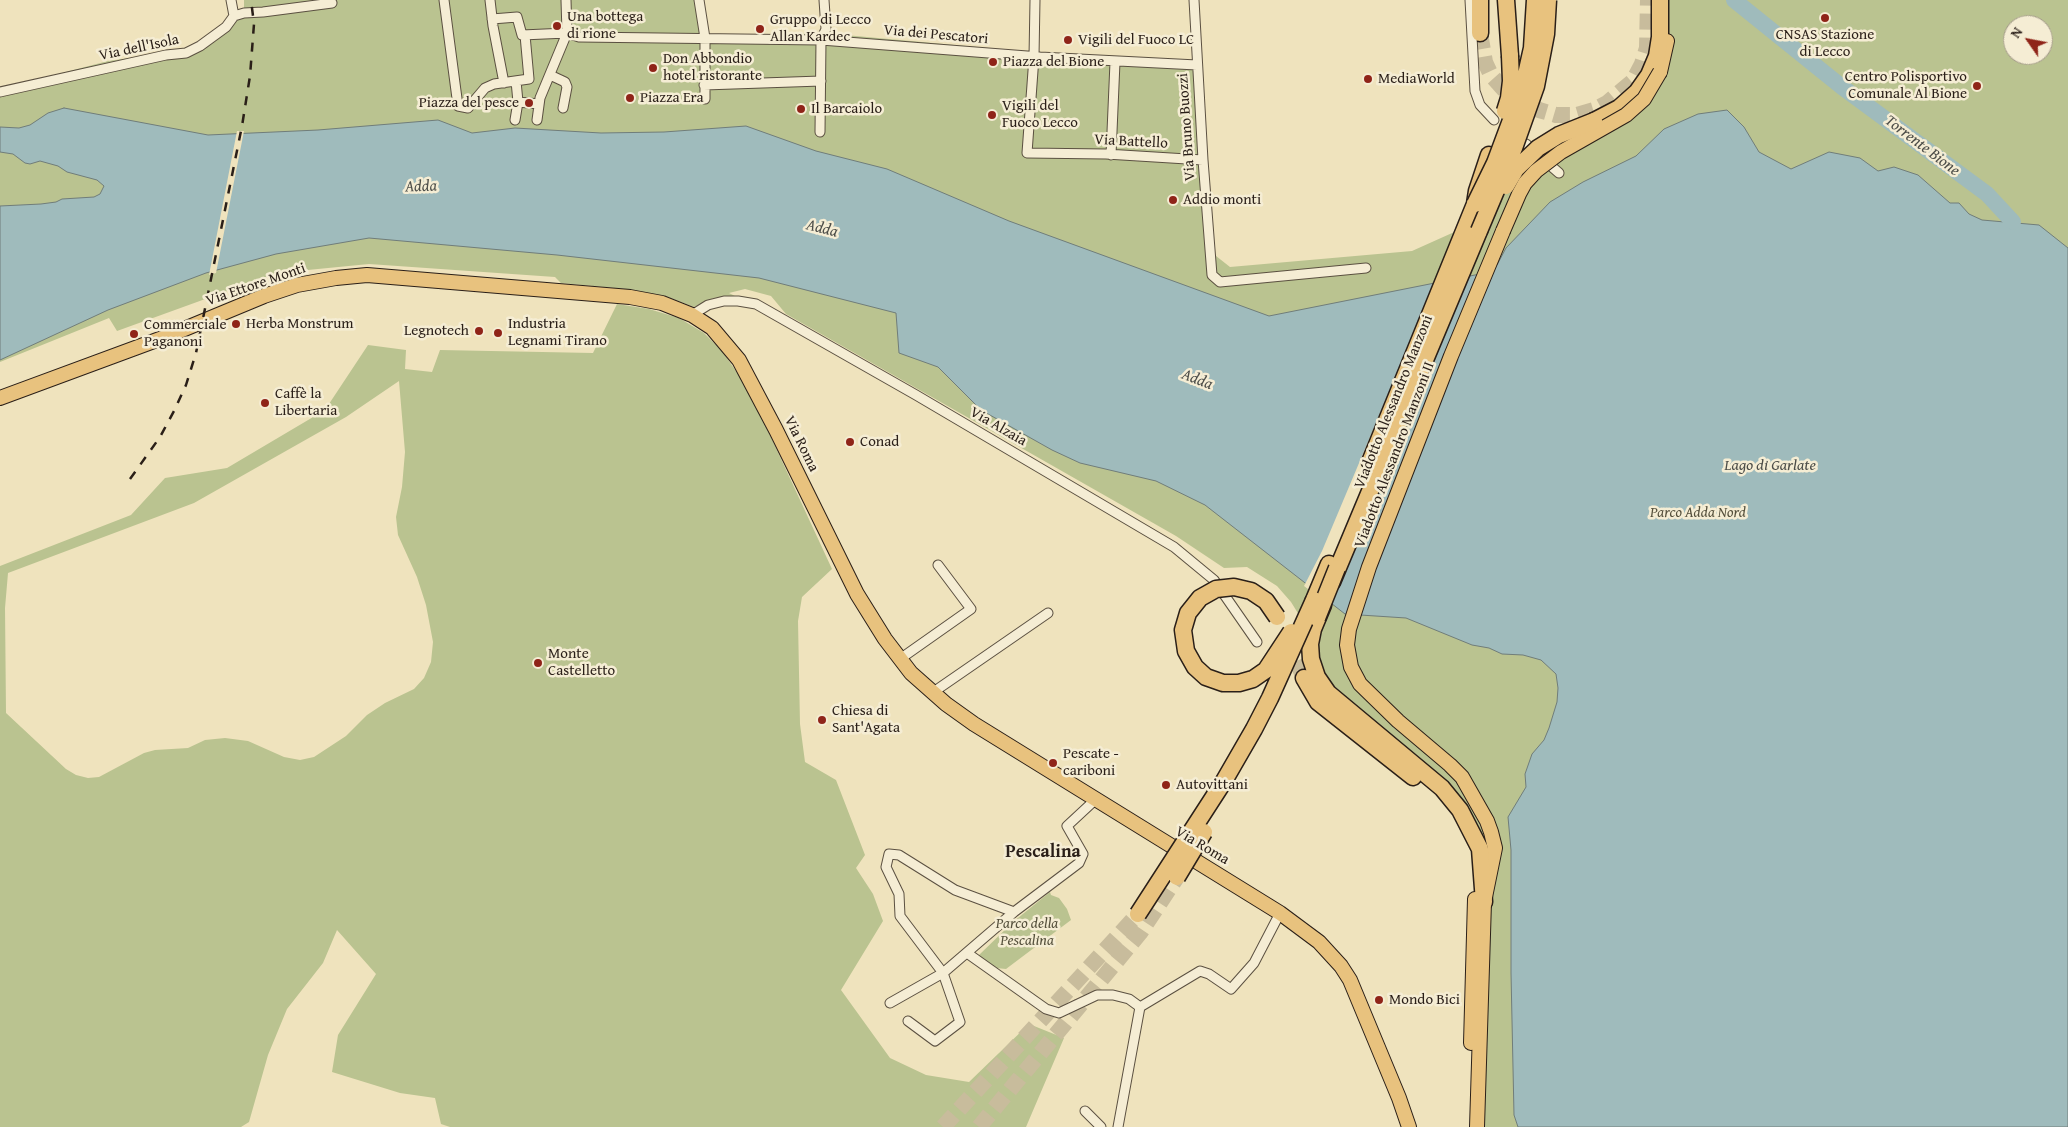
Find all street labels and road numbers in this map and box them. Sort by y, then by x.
street label: Via dei Pescatori [883,21,989,49]
street label: Via dell'Isola [97,31,181,65]
street label: Via Bruno Buozzi [1174,72,1200,182]
street label: Via Battello [1094,131,1168,153]
street label: Via Ettore Monti [204,259,308,311]
street label: Viadotto Alessandro Manzoni [1351,313,1437,491]
street label: Viadotto Alessandro Manzoni II [1351,359,1439,551]
street label: Via Alzaia [966,404,1030,450]
street label: Via Roma [780,413,822,475]
street label: Via Roma [1172,823,1232,869]

